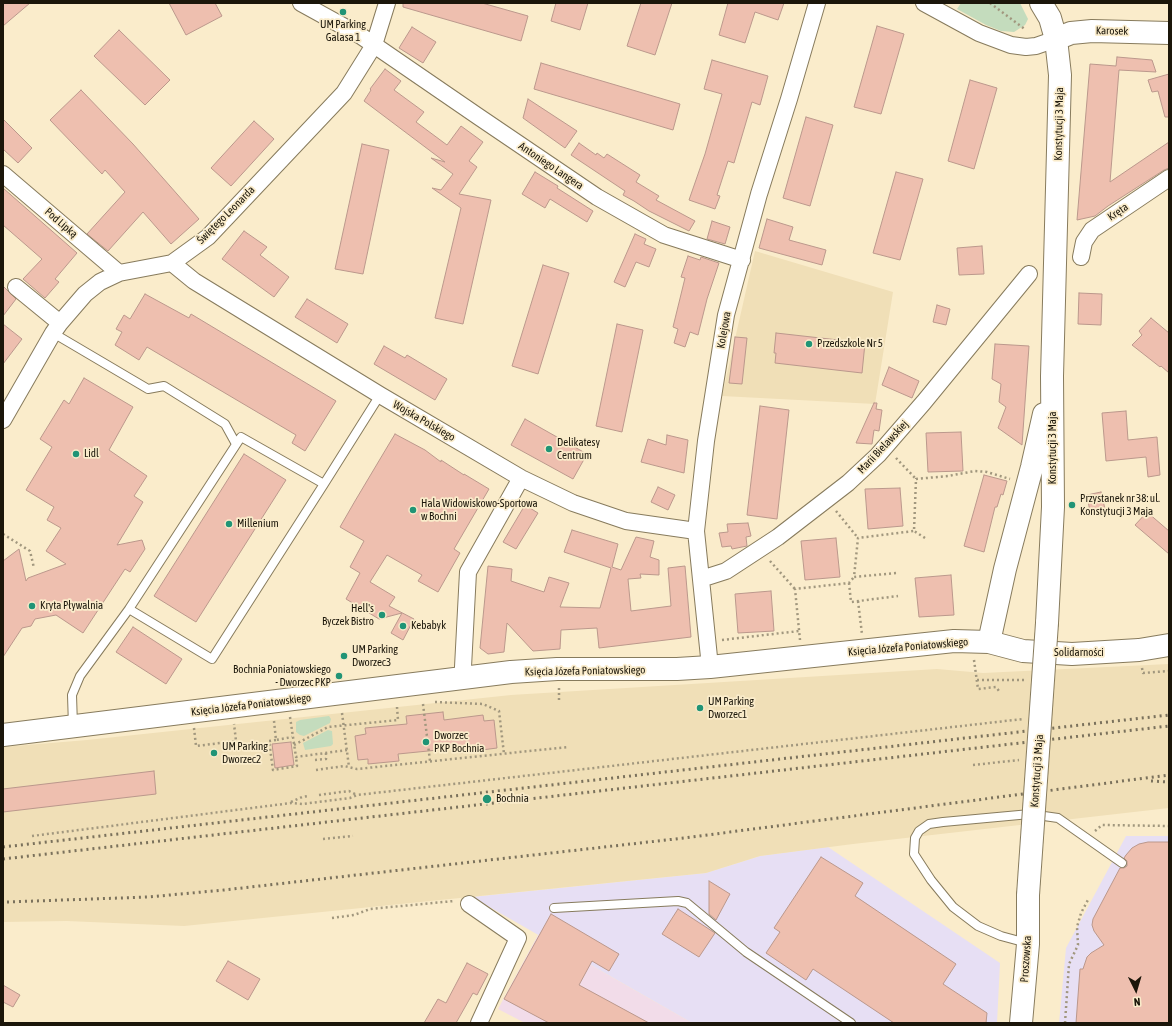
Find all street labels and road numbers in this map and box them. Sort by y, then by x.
street label: Karosek [1096,24,1128,38]
street label: Konstytucji 3 Maja [1052,87,1066,161]
street label: Antoniego Langera [516,139,586,193]
street label: Świętego Leonarda [194,183,258,247]
street label: Kręta [1105,200,1131,224]
street label: Pod Lipką [42,205,80,241]
street label: Kolejowa [714,310,734,350]
street label: Wojska Polskiego [391,398,457,444]
street label: Konstytucji 3 Maja [1046,411,1060,485]
street label: Marii Bielawskiej [855,418,911,476]
street label: Księcia Józefa Poniatowskiego [847,635,969,659]
street label: Solidarności [1054,646,1104,660]
street label: Księcia Józefa Poniatowskiego [525,663,645,679]
street label: Księcia Józefa Poniatowskiego [190,691,312,719]
street label: Konstytucji 3 Maja [1028,734,1046,808]
street label: Proszowska [1018,935,1034,983]

